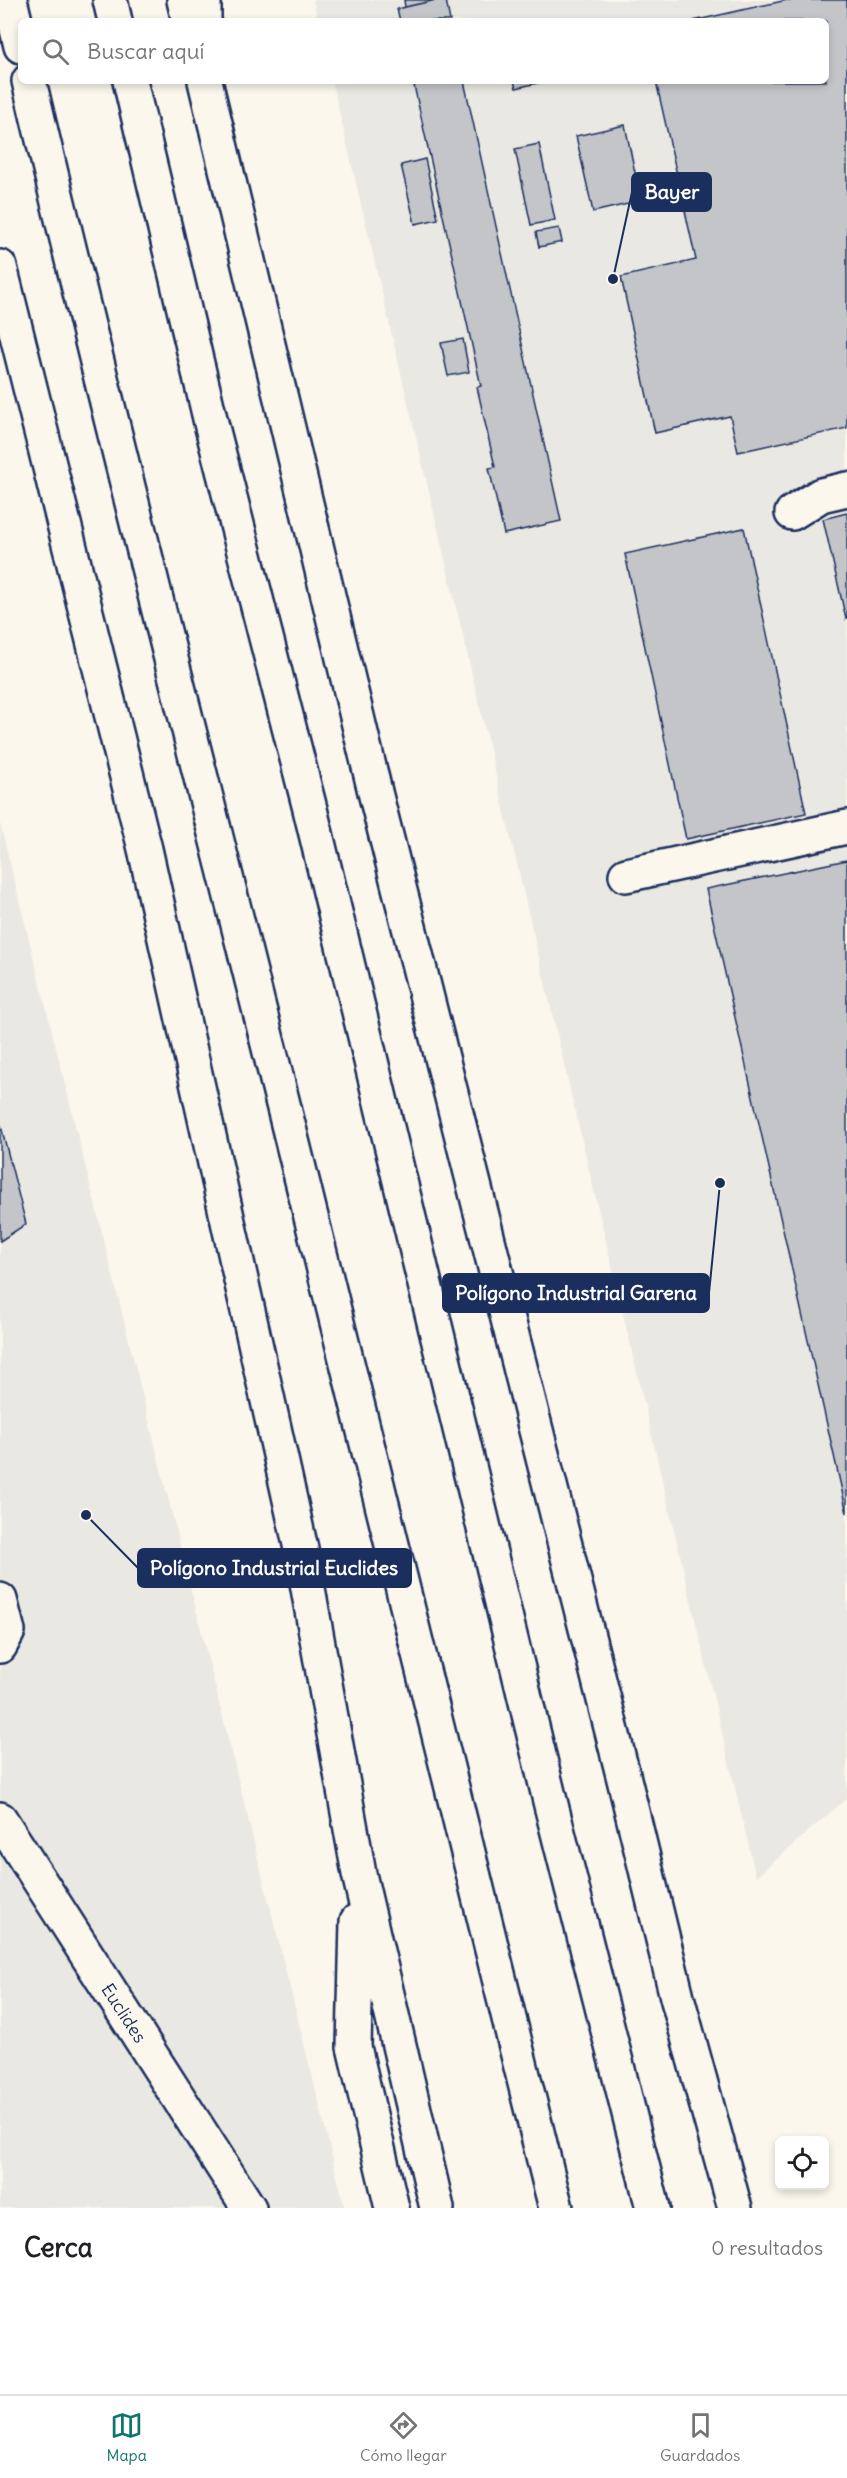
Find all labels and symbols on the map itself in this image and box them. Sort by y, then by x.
callout: Bayer [632,173,711,211]
text: Bayer [645,179,700,204]
callout: Polígono Industrial Garena [443,1274,709,1312]
text: Polígono Industrial Garena [455,1280,697,1305]
callout: Polígono Industrial Euclides [138,1549,411,1587]
text: Polígono Industrial Euclides [150,1555,398,1580]
street label: Euclides [96,1979,152,2047]

